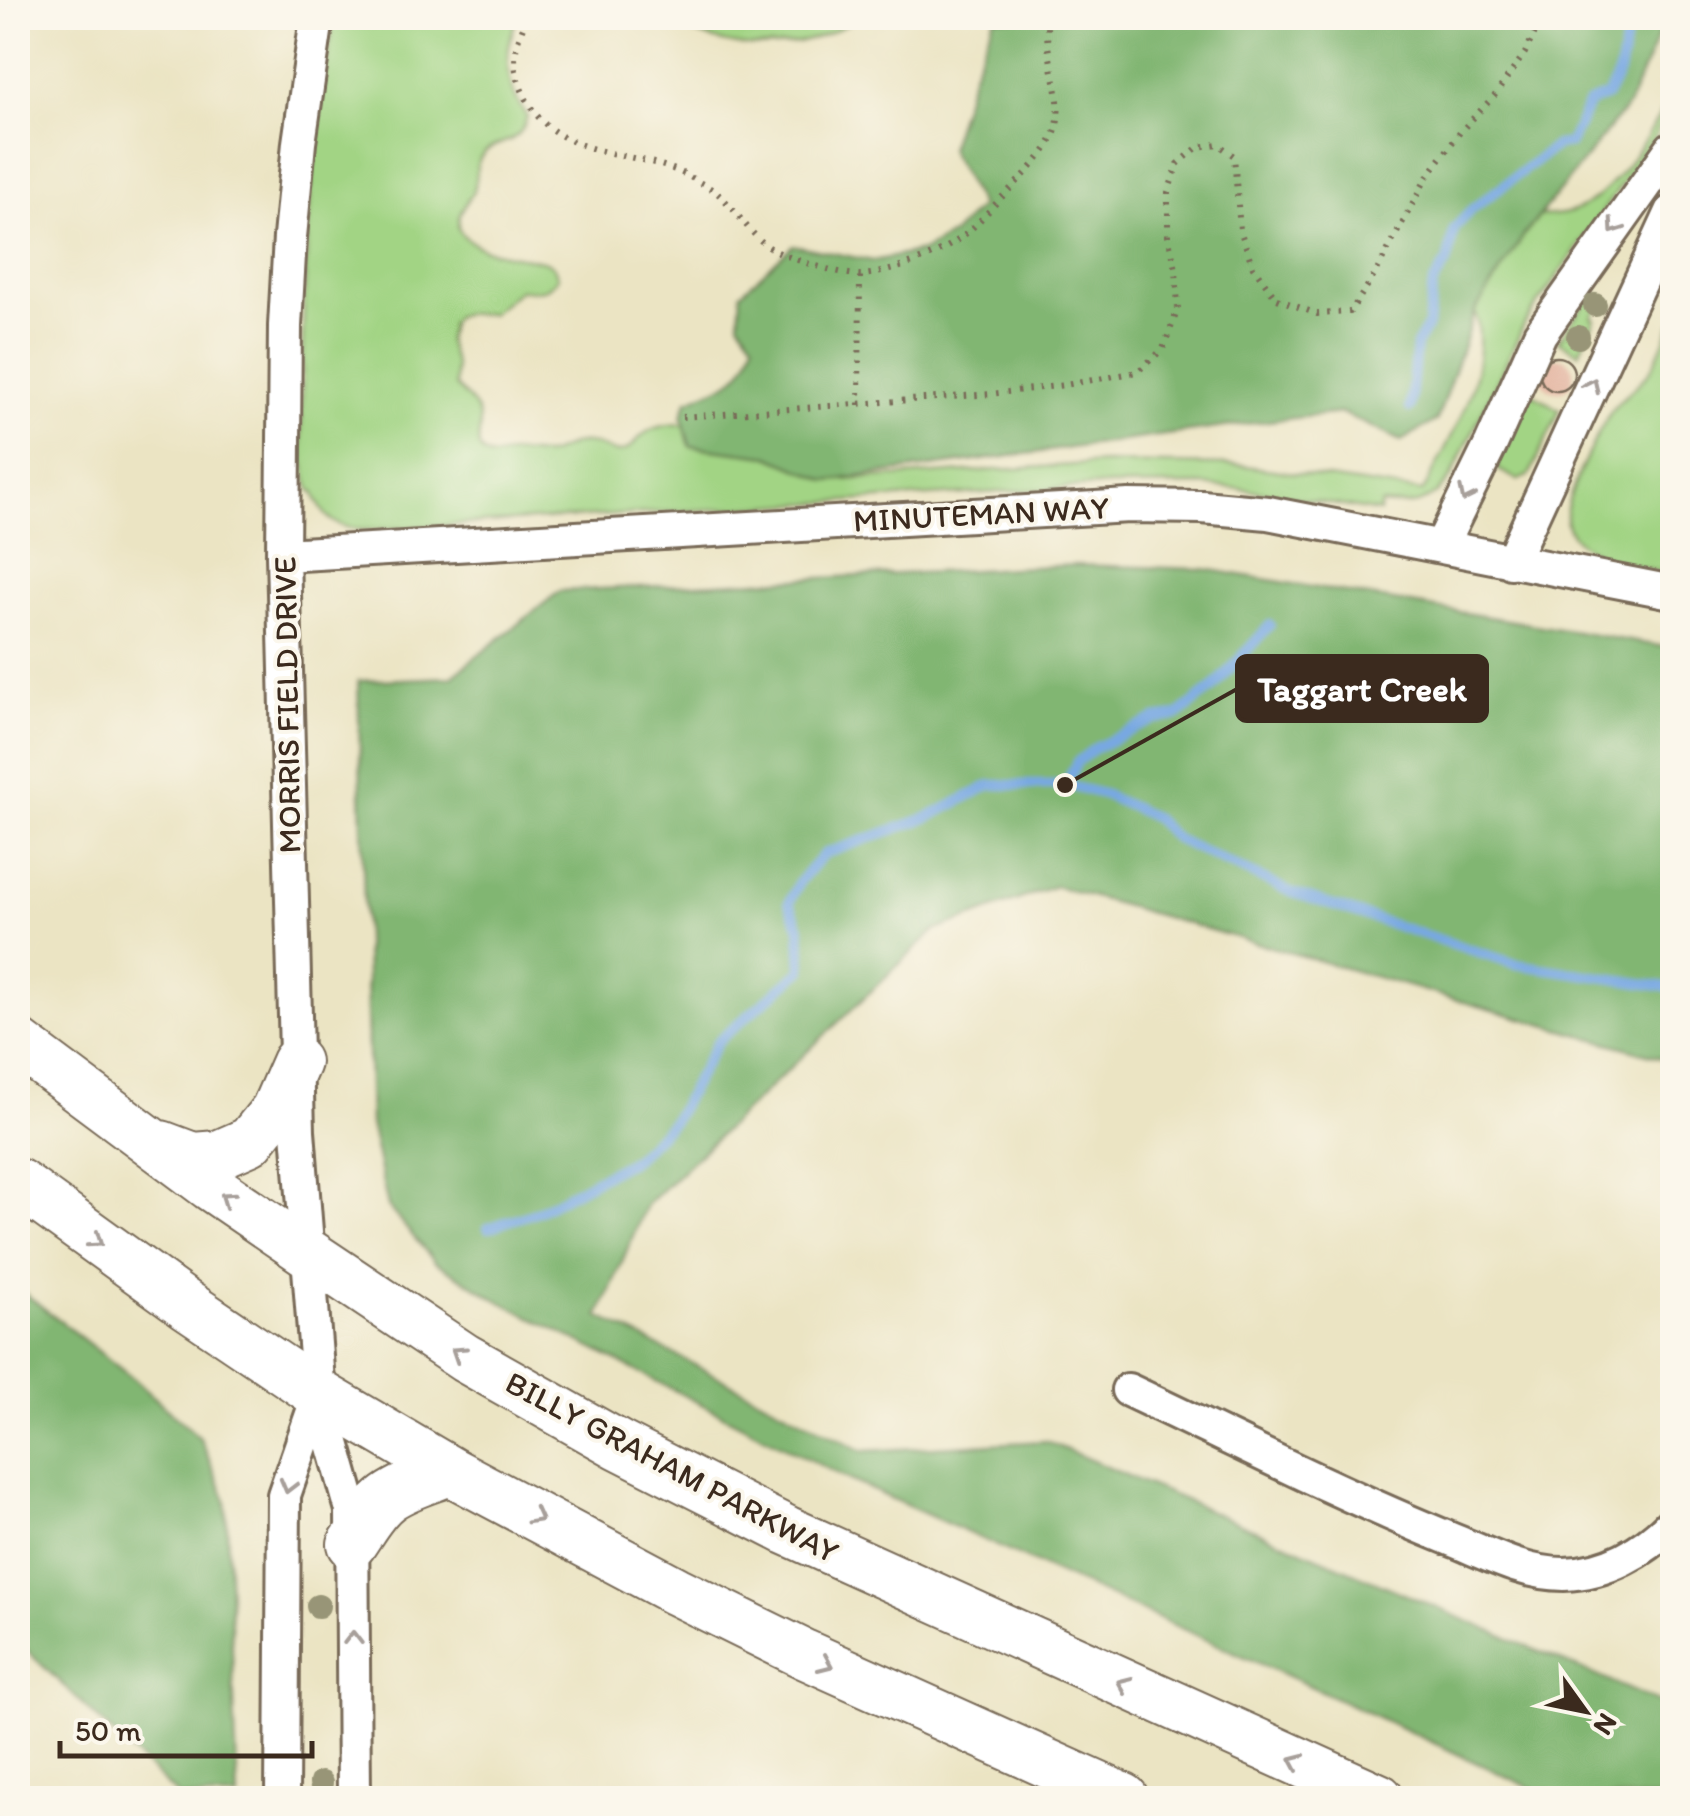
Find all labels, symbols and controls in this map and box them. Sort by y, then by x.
one-way arrow [1609,216,1627,234]
one-way arrow [1579,378,1599,396]
one-way arrow [1458,485,1478,503]
street label: MINUTEMAN WAY [852,488,1110,540]
street label: MORRIS FIELD DRIVE [265,556,309,854]
callout: Taggart Creek [1237,656,1487,721]
text: Taggart Creek [1256,668,1468,710]
one-way arrow [220,1191,238,1210]
one-way arrow [85,1229,103,1247]
one-way arrow [450,1346,468,1365]
street label: BILLY GRAHAM PARKWAY [499,1363,845,1571]
one-way arrow [279,1478,300,1495]
one-way arrow [526,1504,544,1524]
one-way arrow [342,1630,364,1646]
one-way arrow [816,1652,834,1672]
north arrow [1535,1661,1635,1761]
one-way arrow [1116,1677,1134,1697]
scale bar [60,1696,312,1758]
text: N [1587,1707,1625,1742]
text: 50 m [75,1712,141,1749]
one-way arrow [1288,1754,1306,1774]

